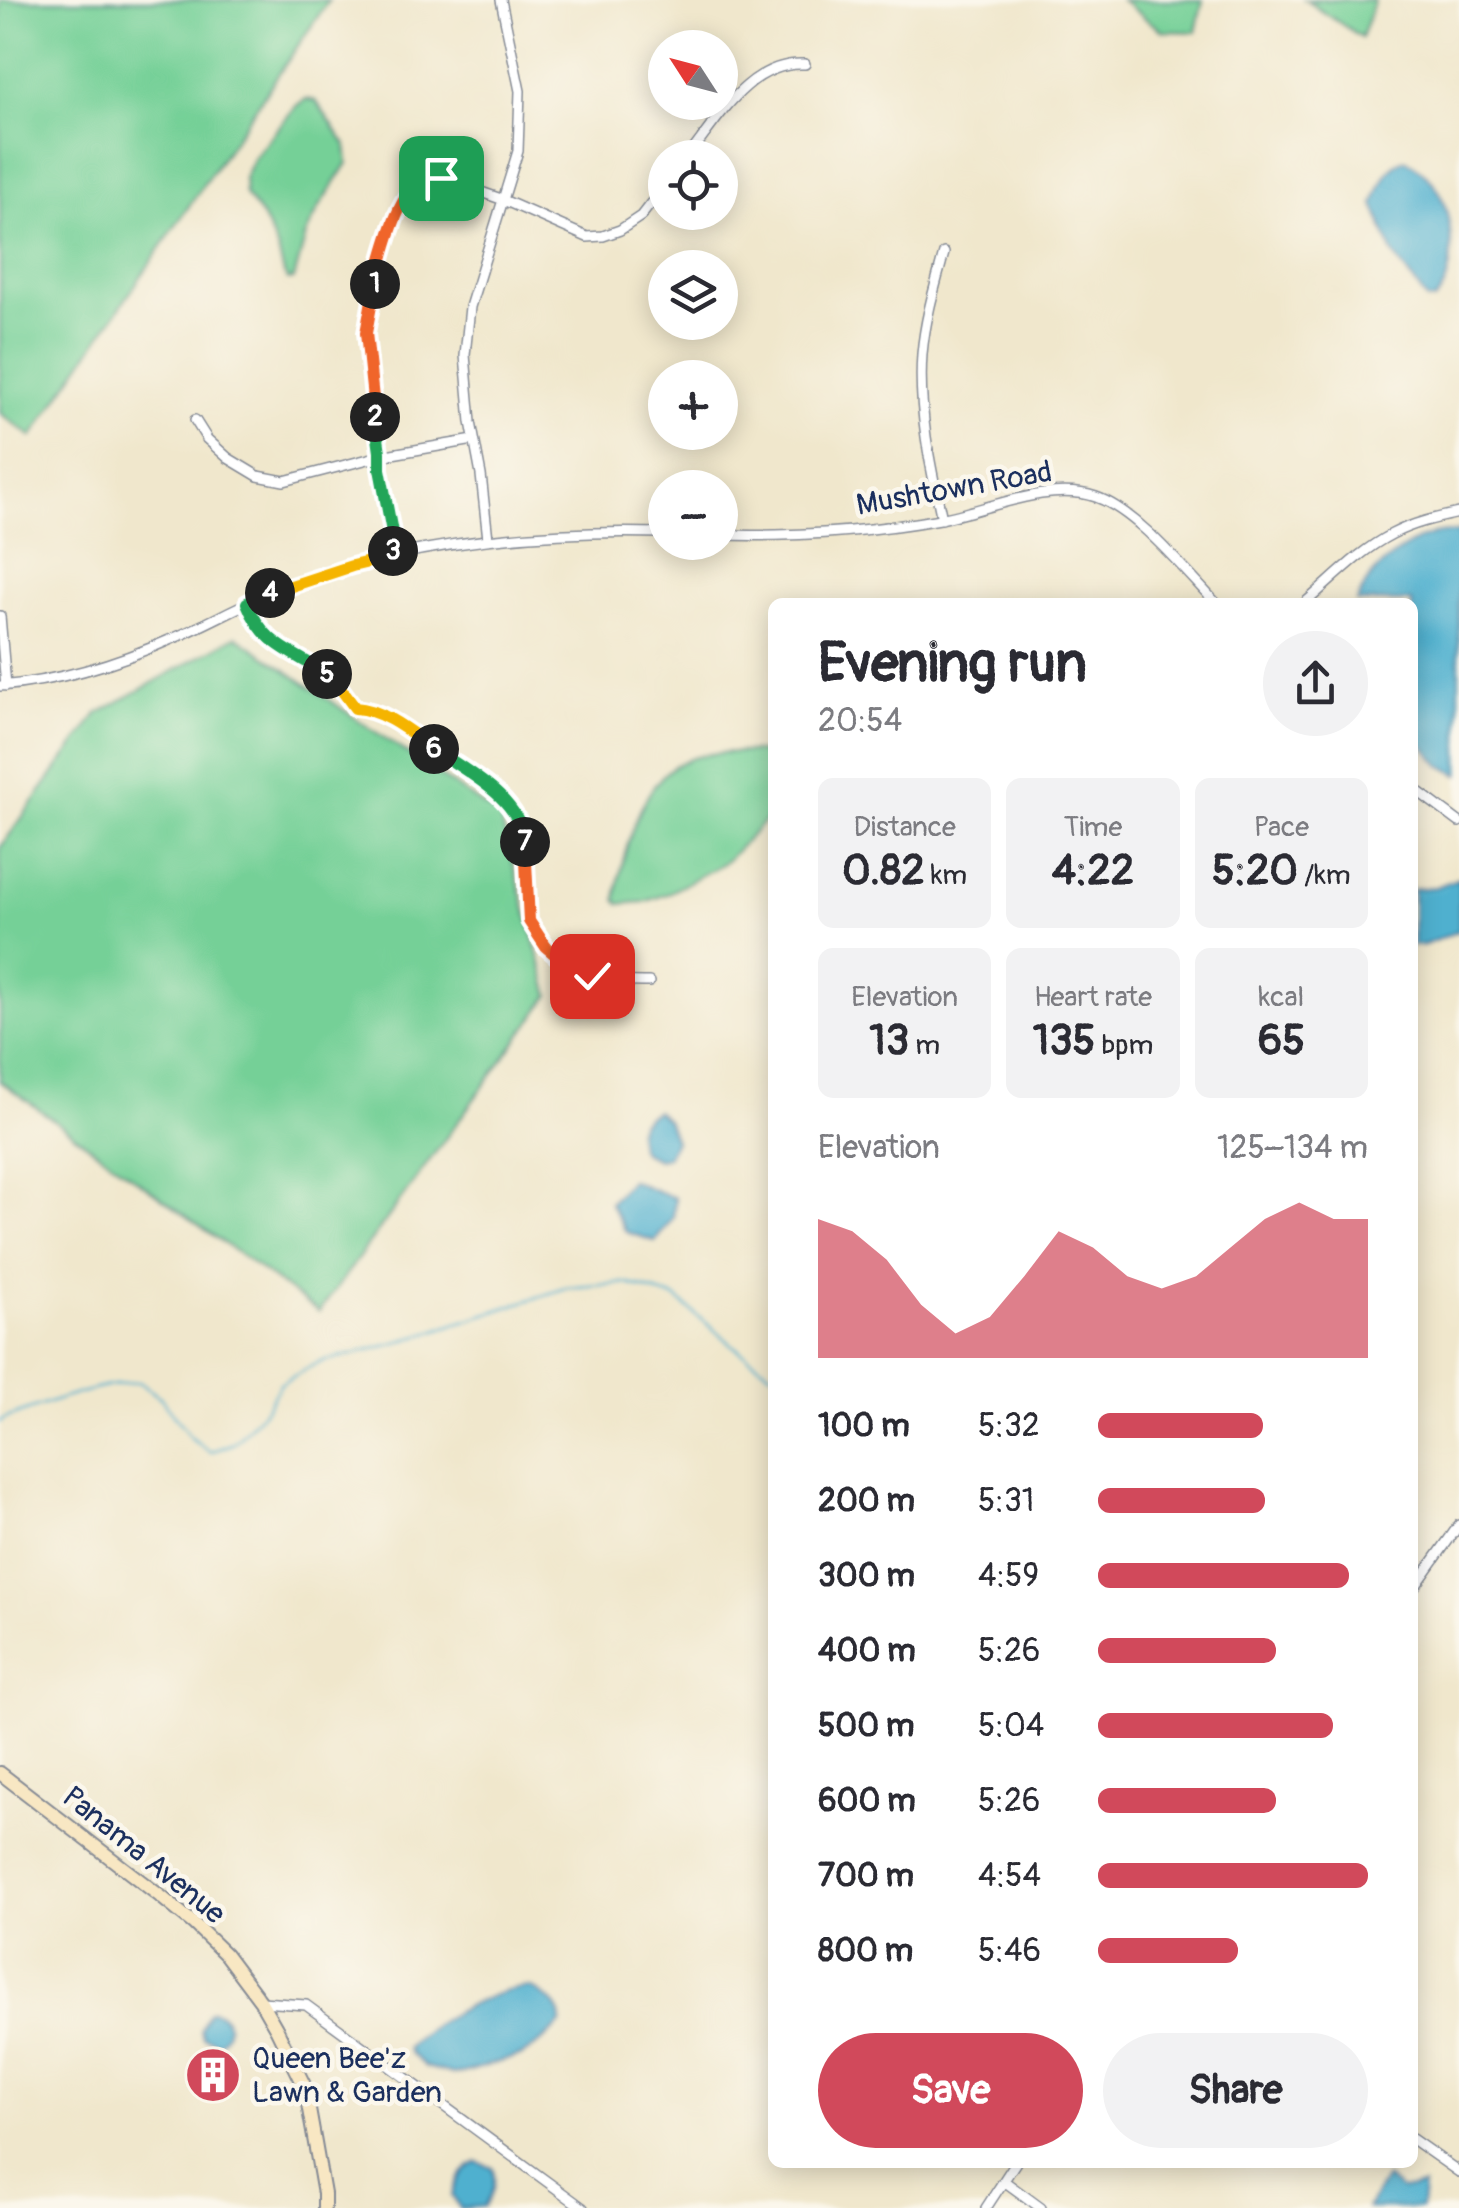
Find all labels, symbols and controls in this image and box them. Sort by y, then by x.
north arrow [648,30,738,120]
map controls [648,30,738,560]
pin [399,136,484,221]
button: locate [648,140,738,230]
icon: arrive [414,151,469,206]
button: layers [648,250,738,340]
pin: 1 [350,259,400,309]
text: 1 [370,266,380,301]
button: + [648,360,738,450]
pin: 2 [350,392,400,442]
text: 2 [367,399,383,434]
street label: Mushtown Road [853,453,1055,524]
button: − [648,470,738,560]
pin: 3 [368,526,418,576]
text: 3 [385,533,401,568]
pin: 4 [245,568,295,618]
text: 4 [262,575,278,610]
text: Evening run [818,629,1087,698]
button: share [1263,631,1368,736]
pin: 5 [302,649,352,699]
text: 5 [319,656,335,691]
text: 20:54 [818,701,902,741]
pin: 6 [409,724,459,774]
text: 6 [426,731,442,766]
text: Distance [853,810,956,845]
text: Time [1064,810,1122,845]
text: Pace [1254,810,1309,845]
pin: 7 [500,817,550,867]
text: 7 [518,824,532,859]
text: 0.82 [842,845,925,897]
text: 4:22 [1052,845,1134,897]
text: 5:20 [1212,845,1298,897]
text: km [925,858,967,893]
text: /km [1298,858,1351,893]
pin [550,934,635,1019]
icon: check [565,949,620,1004]
text: Elevation [851,980,958,1015]
text: Heart rate [1034,980,1152,1015]
text: kcal [1259,980,1304,1015]
text: 13 [869,1015,909,1067]
text: 135 [1033,1015,1095,1067]
text: 65 [1258,1015,1305,1067]
text: m [909,1028,940,1063]
text: bpm [1095,1028,1153,1063]
text: Elevation [818,1128,940,1168]
text: 125–134 m [1217,1128,1368,1168]
text: 100 m [818,1406,910,1446]
text: 5:32 [978,1406,1040,1446]
text: 200 m [818,1481,915,1521]
text: 5:31 [978,1481,1034,1521]
text: 300 m [818,1556,915,1596]
text: 4:59 [978,1556,1039,1596]
text: 400 m [818,1631,916,1671]
text: 5:26 [978,1631,1040,1671]
text: 500 m [818,1706,914,1746]
text: 5:04 [978,1706,1044,1746]
street label: Panama Avenue [55,1778,233,1932]
text: 600 m [818,1781,916,1821]
text: 5:26 [978,1781,1040,1821]
text: 700 m [818,1856,914,1896]
text: 4:54 [978,1856,1041,1896]
text: 800 m [818,1931,913,1971]
text: 5:46 [978,1931,1041,1971]
button: Save [818,2033,1083,2148]
button: Share [1103,2033,1368,2148]
place label: Queen Bee'z Lawn & Garden [252,2040,442,2111]
building icon: Queen Bee'z Lawn & Garden [183,2045,243,2105]

